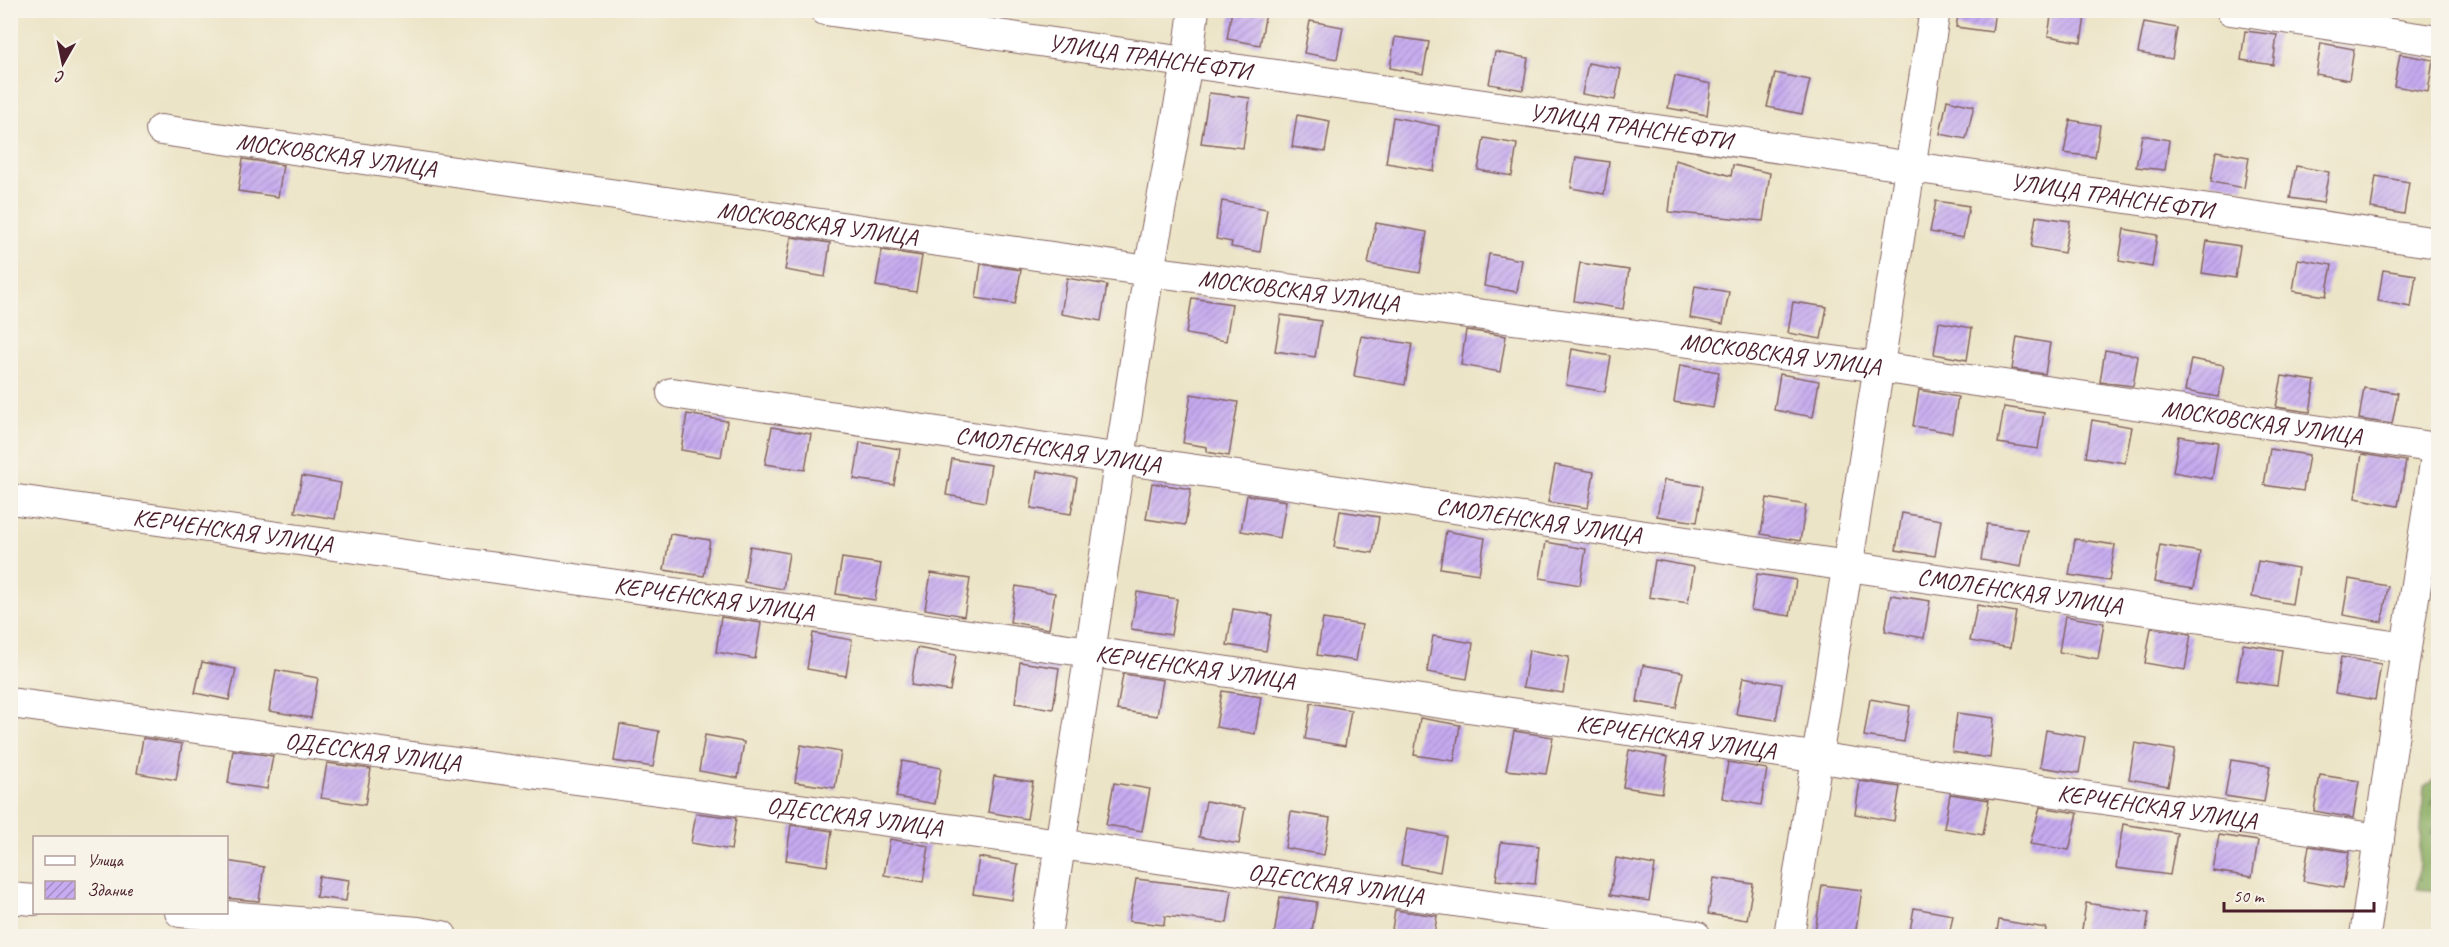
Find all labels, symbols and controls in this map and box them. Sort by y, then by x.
street label: УЛИЦА ТРАНСНЕФТИ [1047,27,1256,87]
north arrow [33,33,93,93]
text: С [53,66,66,87]
street label: УЛИЦА ТРАНСНЕФТИ [1528,97,1737,156]
street label: МОСКОВСКАЯ УЛИЦА [234,126,439,184]
street label: УЛИЦА ТРАНСНЕФТИ [2009,166,2218,226]
street label: МОСКОВСКАЯ УЛИЦА [716,195,920,253]
street label: МОСКОВСКАЯ УЛИЦА [1197,263,1401,319]
street label: МОСКОВСКАЯ УЛИЦА [1679,326,1883,382]
street label: МОСКОВСКАЯ УЛИЦА [2160,393,2364,452]
street label: СМОЛЕНСКАЯ УЛИЦА [954,420,1163,480]
street label: СМОЛЕНСКАЯ УЛИЦА [1434,491,1644,550]
street label: КЕРЧЕНСКАЯ УЛИЦА [131,502,335,560]
street label: СМОЛЕНСКАЯ УЛИЦА [1915,561,2125,621]
street label: КЕРЧЕНСКАЯ УЛИЦА [613,570,816,628]
street label: КЕРЧЕНСКАЯ УЛИЦА [1094,638,1297,697]
street label: КЕРЧЕНСКАЯ УЛИЦА [1575,708,1778,766]
street label: ОДЕССКАЯ УЛИЦА [283,725,463,778]
street label: КЕРЧЕНСКАЯ УЛИЦА [2056,778,2259,836]
street label: ОДЕССКАЯ УЛИЦА [765,790,945,843]
legend [33,836,228,914]
text: Улица [87,849,124,871]
street label: ОДЕССКАЯ УЛИЦА [1246,856,1426,911]
scale bar [2224,875,2374,913]
text: Здание [87,879,133,901]
text: 50 m [2233,885,2266,907]

